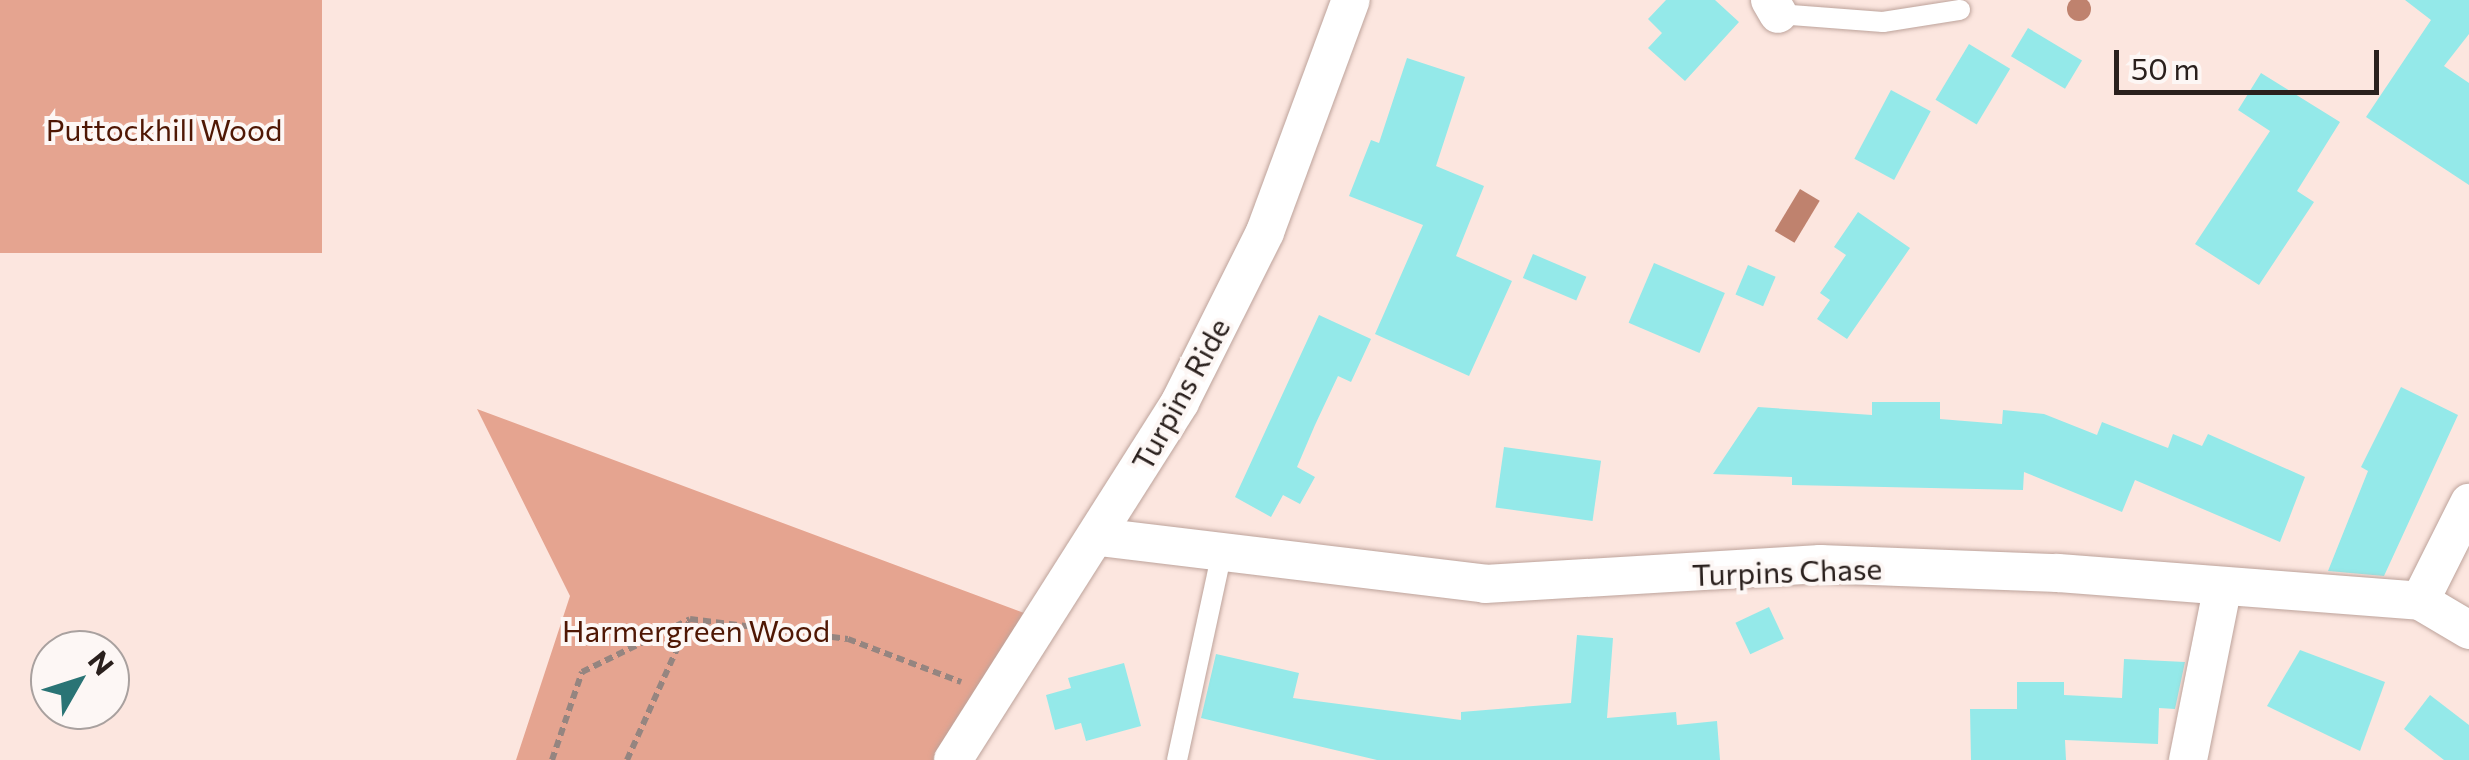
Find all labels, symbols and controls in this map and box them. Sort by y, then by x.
scale bar [2119,30,2384,92]
text: 50 m [2131,49,2200,86]
park label: Puttockhill Wood [46,111,282,147]
street label: Turpins Ride [1123,312,1237,476]
street label: Turpins Chase [1691,550,1883,592]
park label: Harmergreen Wood [562,612,830,648]
north arrow [30,630,130,730]
text: N [82,644,122,681]

